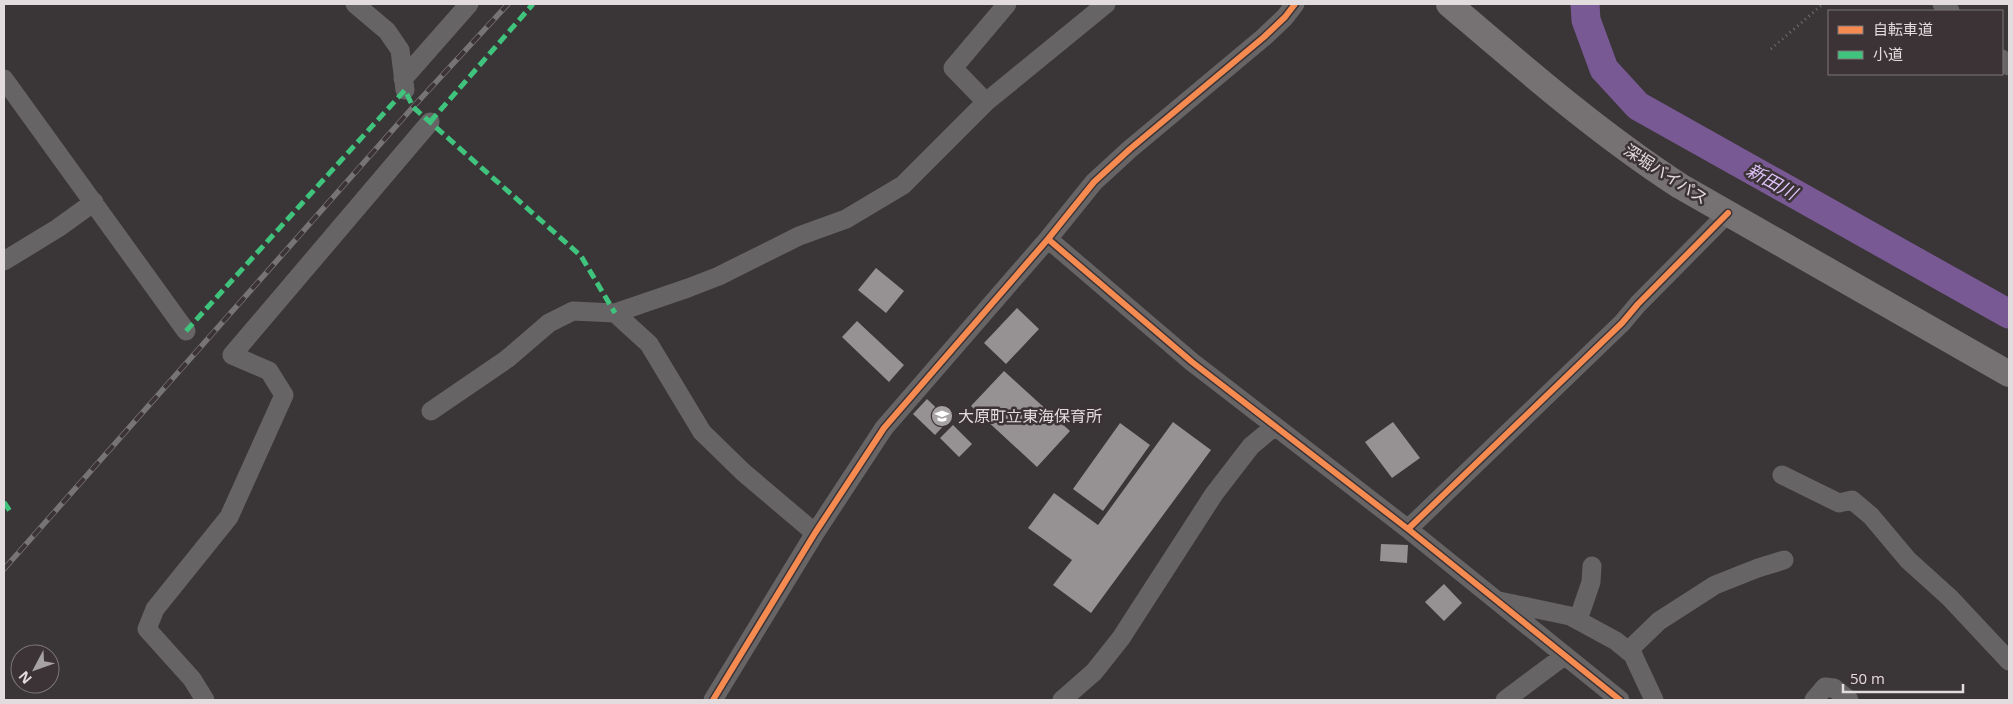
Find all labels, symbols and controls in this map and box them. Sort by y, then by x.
legend [1828,10,2003,75]
text: 自転車道 [1873,19,1933,39]
text: 小道 [1873,44,1903,64]
street label: 深堀バイパス [1620,139,1712,209]
water label: 新田川 [1743,157,1803,206]
school or university icon: 大原町立東海保育所 [930,404,954,428]
place label: 大原町立東海保育所 [958,405,1102,427]
north arrow [10,644,60,694]
scale bar [1843,662,1963,694]
text: N [14,667,36,688]
text: 50 m [1850,668,1885,688]

